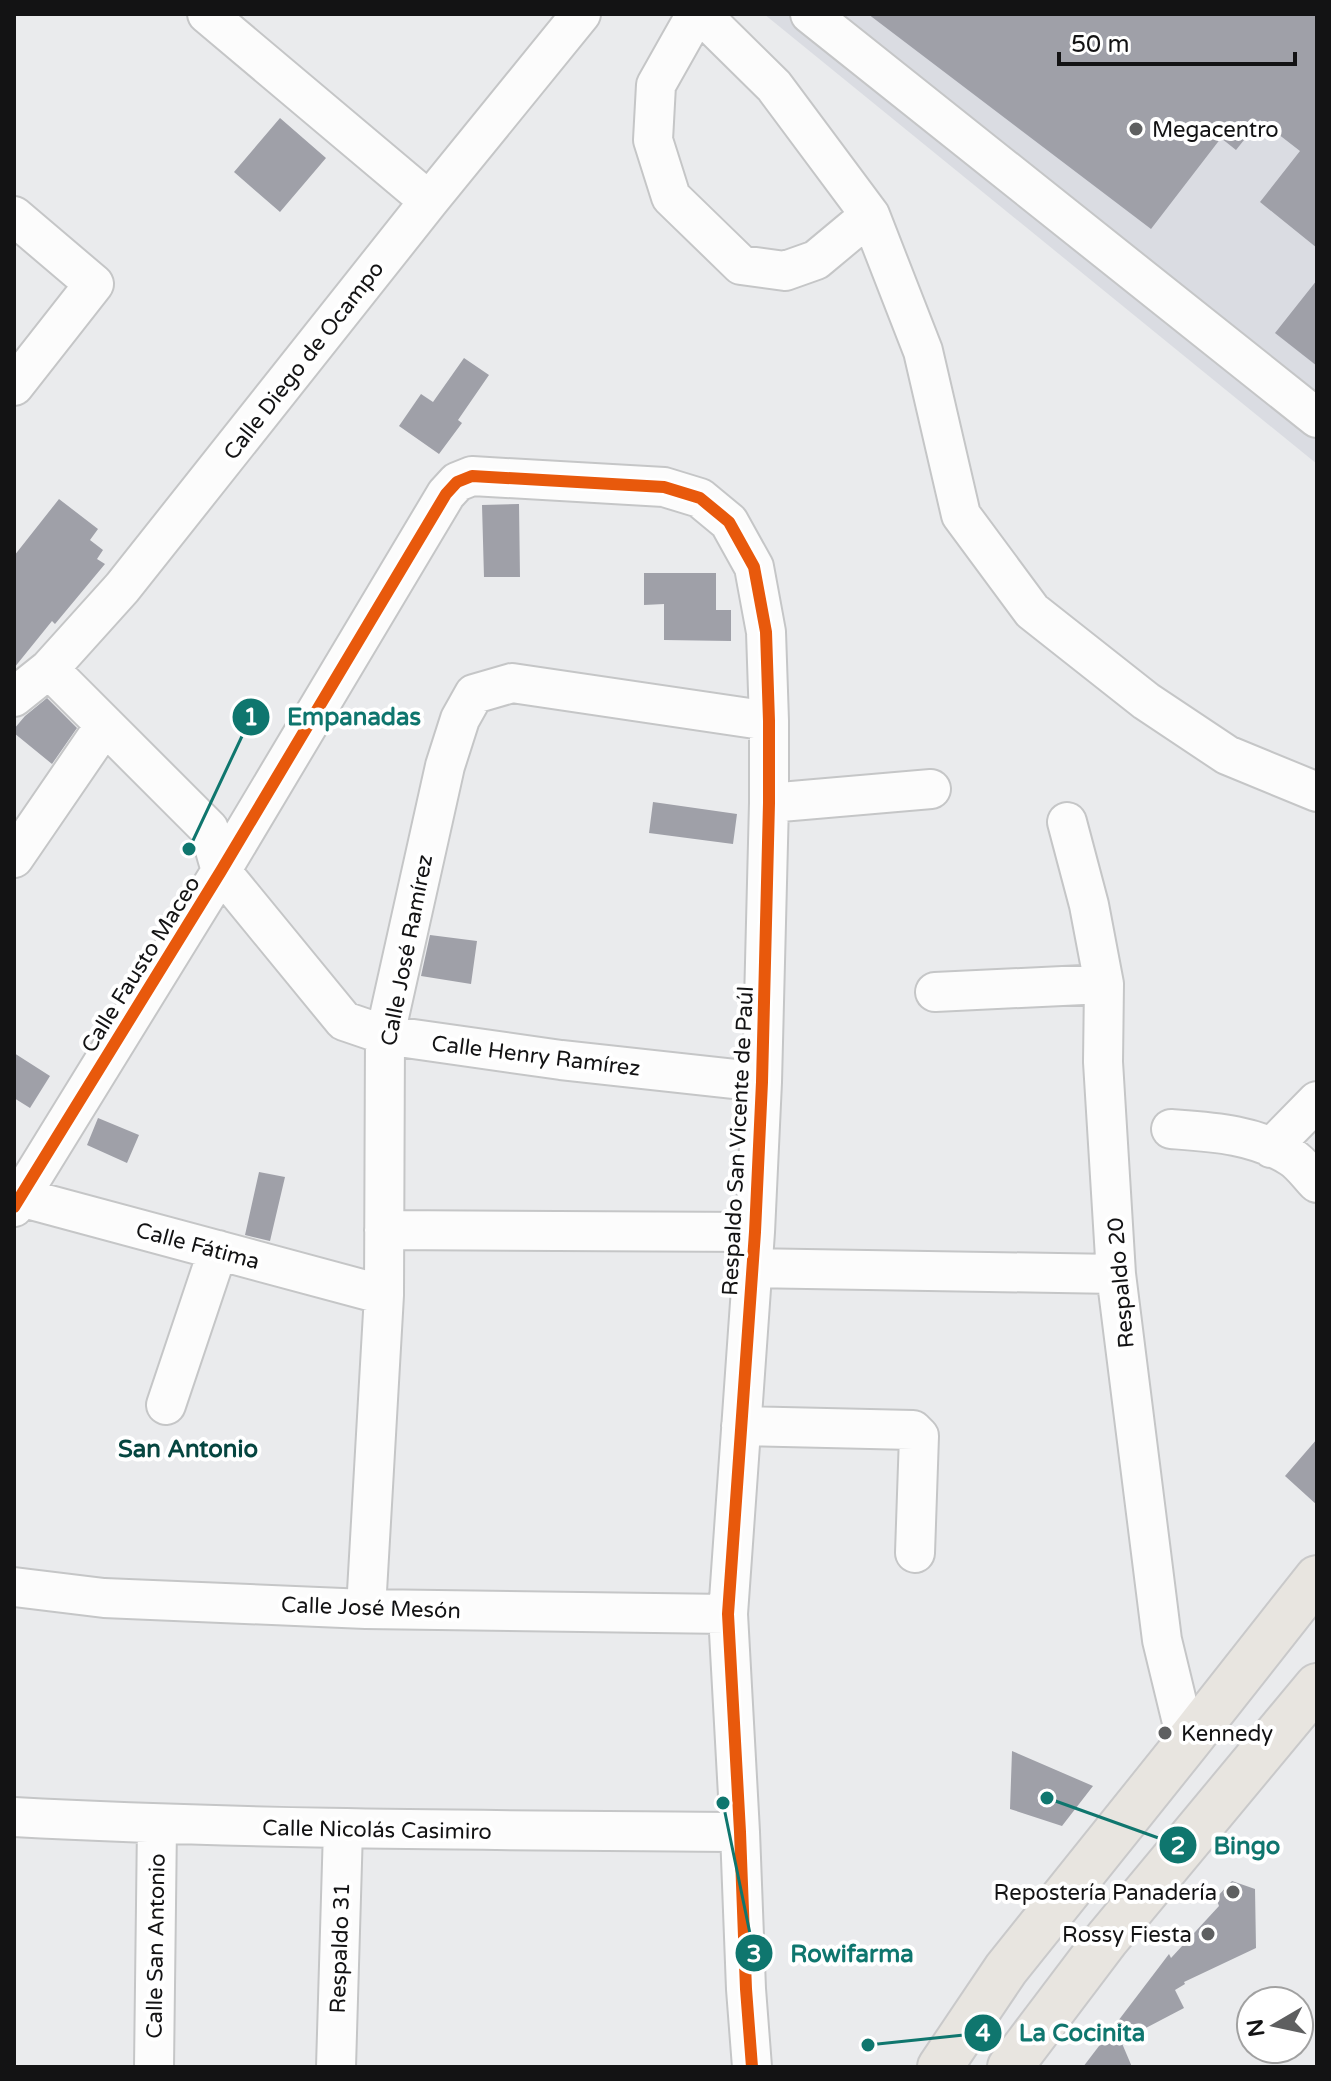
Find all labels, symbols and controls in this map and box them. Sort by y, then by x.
scale bar [1059,16,1295,66]
text: 50 m [1071,30,1129,59]
place label: Megacentro [1152,117,1279,143]
marker: Megacentro [1127,120,1145,138]
street label: Calle Diego de Ocampo [218,256,389,465]
callout: Empanadas [231,693,437,741]
text: 1 [243,703,259,732]
text: Empanadas [287,703,421,732]
street label: Calle José Ramírez [376,852,438,1048]
street label: Calle Fausto Maceo [76,872,206,1058]
street label: Respaldo San Vicente de Paúl [717,986,759,1297]
street label: Calle Henry Ramírez [430,1030,642,1082]
street label: Calle Fátima [133,1217,262,1275]
street label: Respaldo 20 [1102,1217,1140,1349]
district label: San Antonio [118,1435,258,1464]
street label: Calle José Mesón [281,1592,461,1624]
place label: Kennedy [1181,1721,1273,1747]
marker: Kennedy [1156,1724,1174,1742]
street label: Calle Nicolás Casimiro [262,1815,492,1845]
callout: Bingo [1158,1821,1297,1869]
text: 2 [1170,1832,1186,1861]
text: Bingo [1214,1832,1280,1861]
street label: Calle San Antonio [141,1853,171,2039]
place label: Repostería Panadería [994,1880,1217,1906]
street label: Respaldo 31 [325,1882,355,2014]
marker: Repostería Panadería [1224,1883,1242,1901]
place label: Rossy Fiesta [1062,1922,1192,1948]
marker: Rossy Fiesta [1199,1925,1217,1943]
callout: Rowifarma [734,1929,930,1977]
text: 3 [746,1940,762,1969]
text: Rowifarma [790,1940,914,1969]
north arrow [1235,1985,1315,2065]
callout: La Cocinita [963,2009,1161,2057]
text: N [1242,2017,1270,2039]
text: 4 [975,2019,991,2048]
text: La Cocinita [1019,2019,1145,2048]

